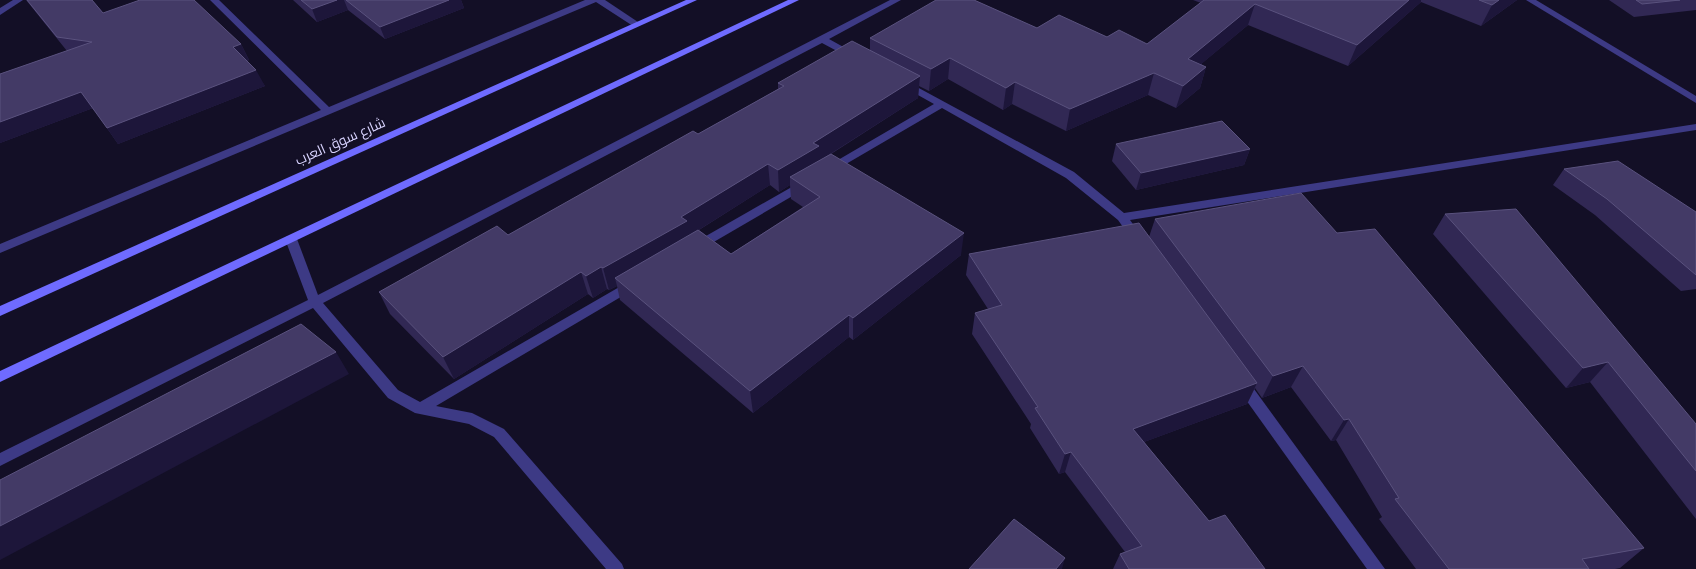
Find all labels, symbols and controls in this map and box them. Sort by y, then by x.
street label: شارع سوق العرب [293,115,388,170]

